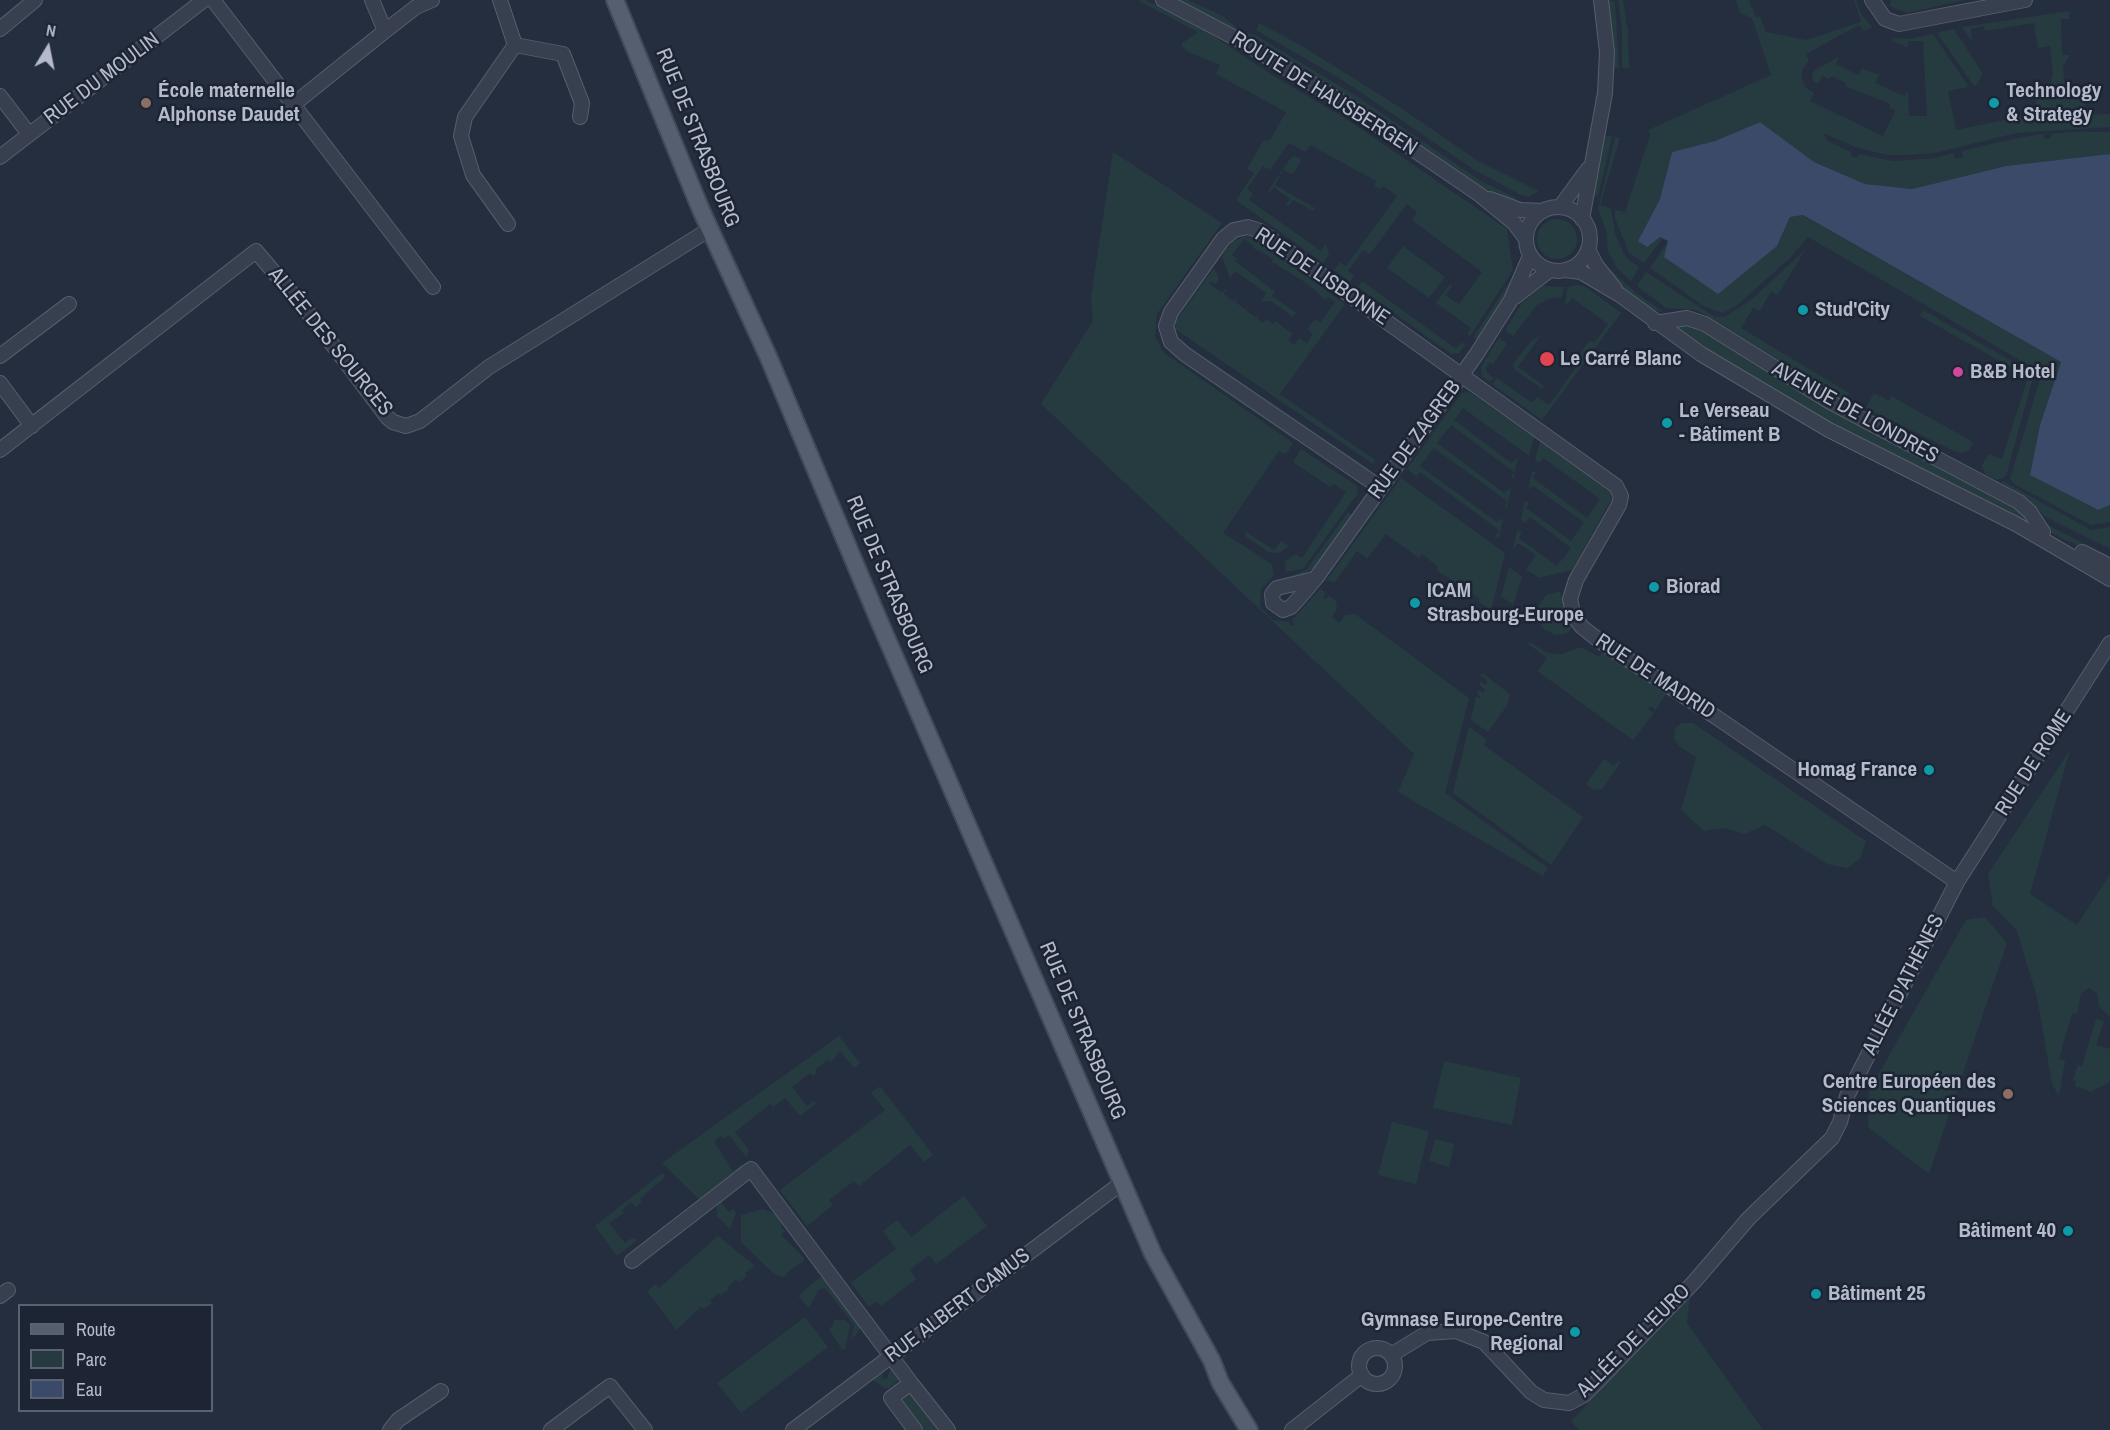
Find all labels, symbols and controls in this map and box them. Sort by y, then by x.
north arrow [18,18,78,78]
street label: RUE DU MOULIN [39,27,165,131]
street label: ROUTE DE HAUSBERGEN [1226,27,1422,161]
street label: RUE DE STRASBOURG [650,45,744,231]
place label: École maternelle Alphonse Daudet [158,78,300,128]
place label: Technology & Strategy [2006,78,2101,128]
marker: École maternelle Alphonse Daudet [139,96,153,110]
marker: Technology & Strategy [1987,96,2001,110]
street label: RUE DE LISBONNE [1250,223,1394,331]
street label: ALLÉE DES SOURCES [262,263,398,421]
place label: Stud'City [1815,297,1890,323]
marker: Stud'City [1796,303,1810,317]
place label: Le Carré Blanc [1560,346,1682,372]
marker: Le Carré Blanc [1538,350,1556,368]
street label: AVENUE DE LONDRES [1767,357,1943,469]
place label: B&B Hotel [1970,359,2055,385]
marker: B&B Hotel [1951,365,1965,379]
street label: RUE DE ZAGREB [1363,376,1467,504]
place label: Le Verseau - Bâtiment B [1679,398,1780,448]
marker: Le Verseau - Bâtiment B [1660,416,1674,430]
street label: RUE DE STRASBOURG [840,492,938,678]
place label: Biorad [1666,574,1721,600]
place label: ICAM Strasbourg-Europe [1427,578,1584,628]
marker: Biorad [1647,580,1661,594]
marker: ICAM Strasbourg-Europe [1408,596,1422,610]
street label: RUE DE MADRID [1590,629,1720,725]
street label: RUE DE ROME [1990,705,2078,821]
place label: Homag France [1797,757,1917,783]
marker: Homag France [1922,763,1936,777]
street label: ALLÉE D'ATHÈNES [1858,911,1950,1059]
street label: RUE DE STRASBOURG [1033,938,1131,1124]
place label: Centre Européen des Sciences Quantiques [1822,1069,1996,1119]
marker: Centre Européen des Sciences Quantiques [2001,1087,2015,1101]
place label: Bâtiment 40 [1958,1218,2056,1244]
marker: Bâtiment 40 [2061,1224,2075,1238]
street label: RUE ALBERT CAMUS [881,1243,1035,1369]
street label: ALLÉE DE L'EURO [1572,1279,1696,1403]
place label: Bâtiment 25 [1828,1281,1926,1307]
marker: Bâtiment 25 [1809,1287,1823,1301]
legend [18,1304,213,1412]
place label: Gymnase Europe-Centre Regional [1361,1307,1563,1357]
text: Route [76,1317,115,1342]
marker: Gymnase Europe-Centre Regional [1568,1325,1582,1339]
text: Parc [76,1347,106,1372]
text: Eau [76,1377,102,1402]

